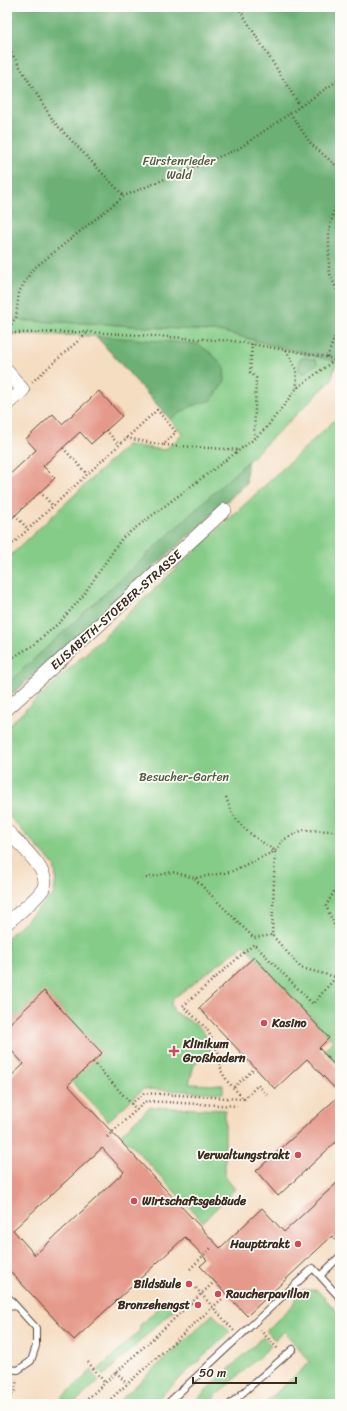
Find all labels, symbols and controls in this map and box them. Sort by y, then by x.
park label: Fürstenrieder Wald [143,150,216,186]
street label: ELISABETH-STOEBER-STRASSE [45,544,188,676]
park label: Besucher-Garten [139,766,230,788]
place label: Kasino [271,1012,307,1034]
marker: Kasino [259,1018,269,1028]
place label: Klinikum Großhadern [182,1033,246,1069]
marker: Klinikum Großhadern [168,1045,180,1057]
place label: Verwaltungstrakt [197,1144,291,1166]
marker: Verwaltungstrakt [293,1150,303,1160]
place label: Wirtschaftsgebäude [142,1190,247,1212]
marker: Wirtschaftsgebäude [129,1196,139,1206]
place label: Haupttrakt [229,1233,291,1255]
marker: Haupttrakt [293,1239,303,1249]
place label: Bildsäule [134,1273,181,1295]
marker: Bildsäule [184,1279,194,1289]
place label: Raucherpavillon [225,1283,310,1305]
marker: Raucherpavillon [213,1289,223,1299]
place label: Bronzehengst [118,1294,191,1316]
marker: Bronzehengst [193,1300,203,1310]
scale bar [193,1359,296,1385]
text: 50 m [199,1362,226,1384]

